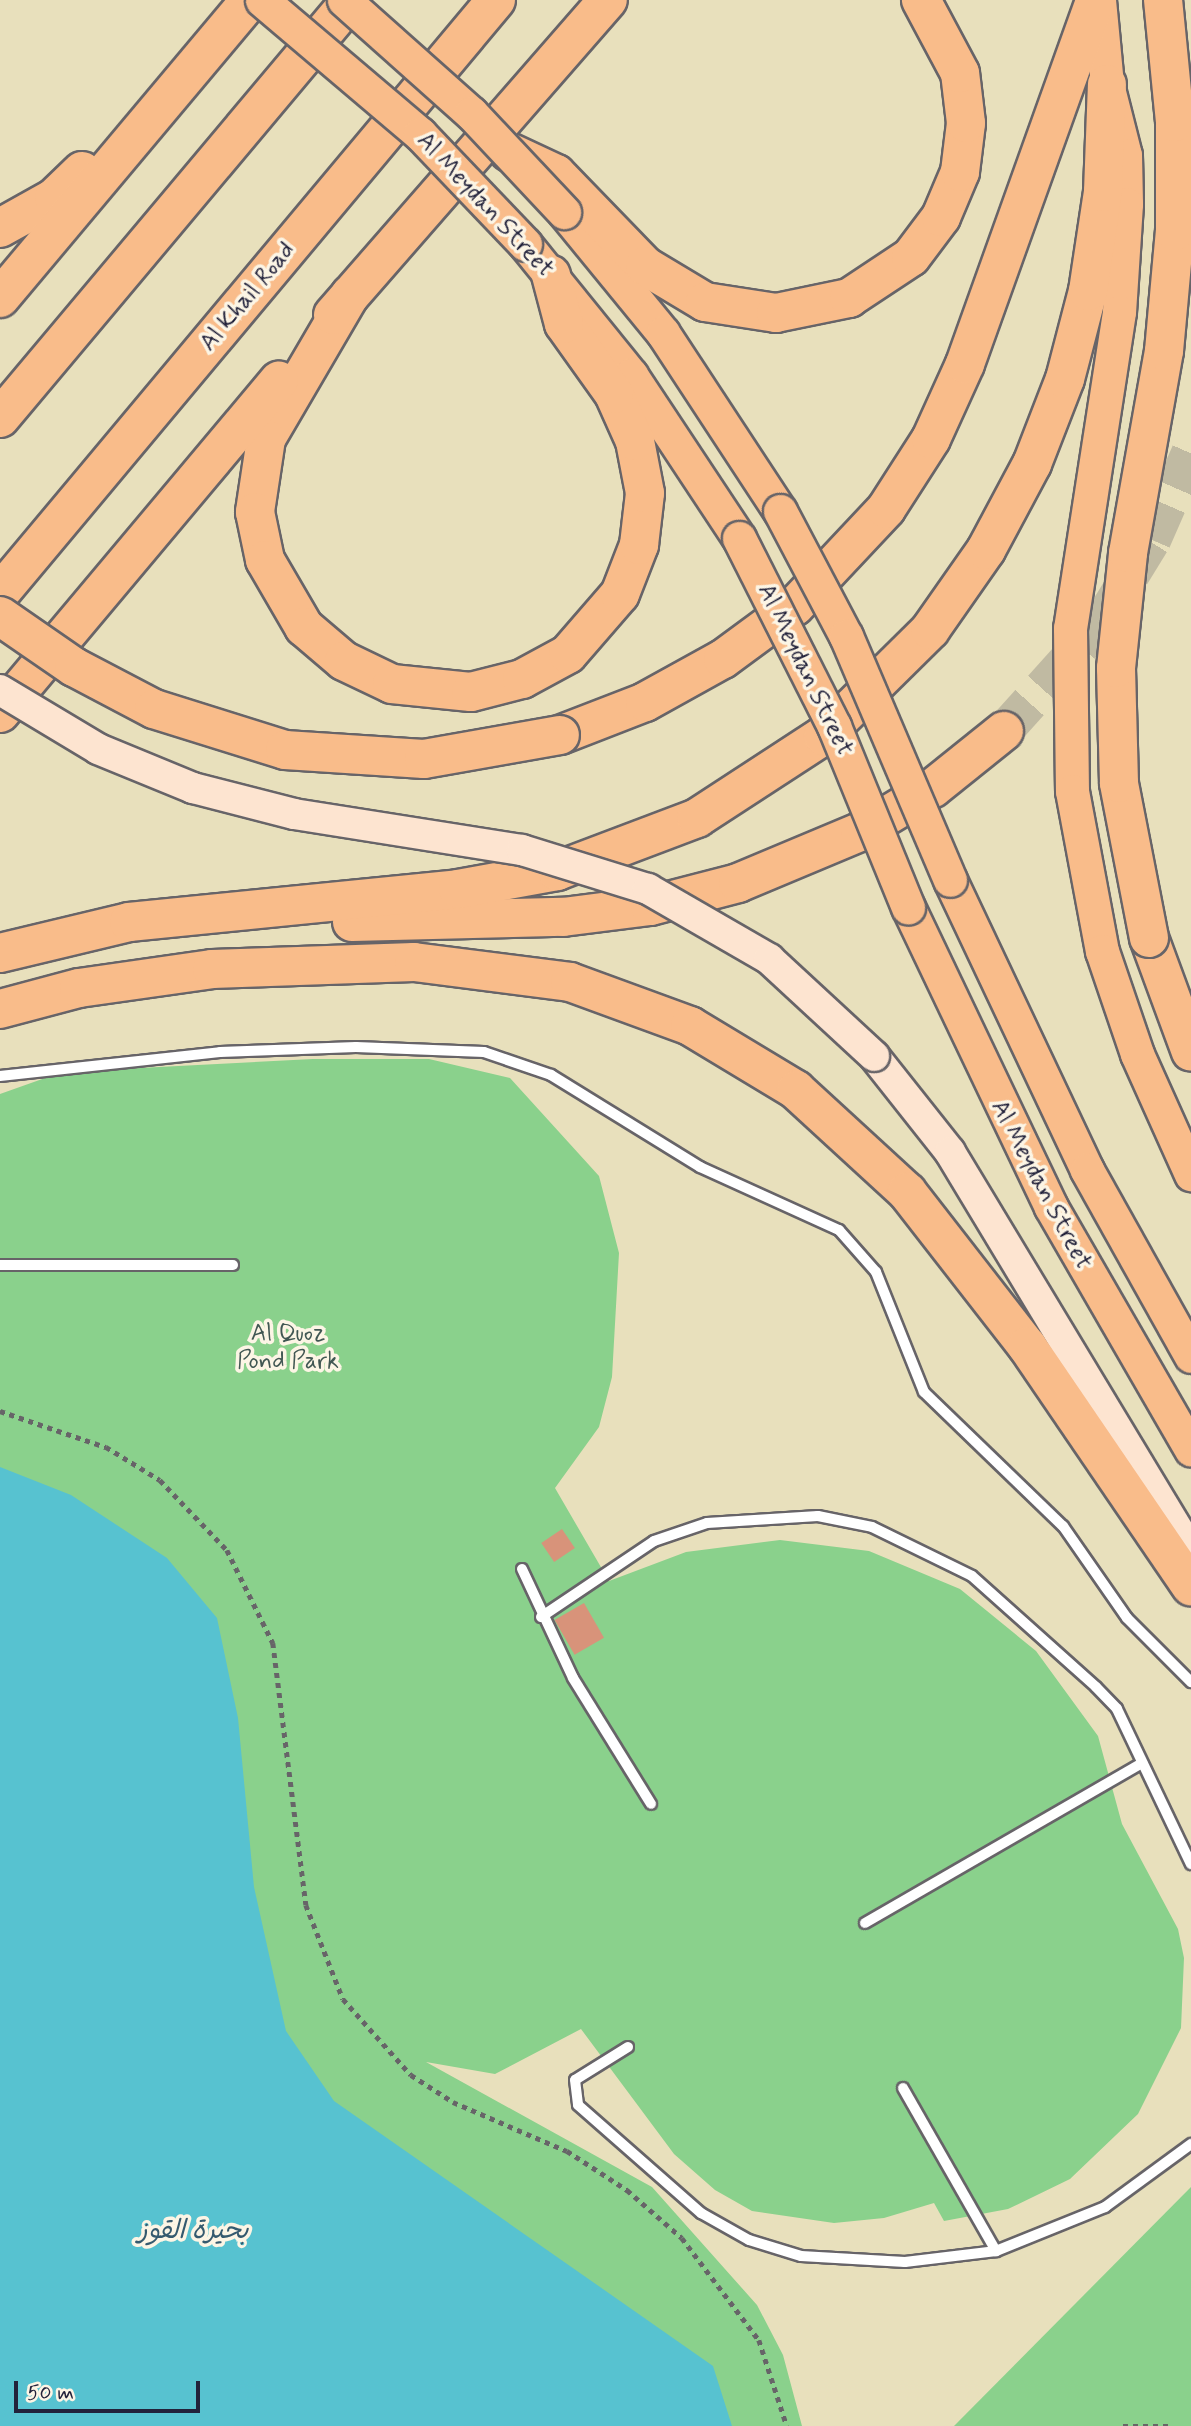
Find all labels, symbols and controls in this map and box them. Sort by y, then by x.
street label: Al Meydan Street [412,128,558,282]
street label: Al Khail Road [194,236,302,358]
street label: Al Meydan Street [752,581,858,759]
street label: Al Meydan Street [985,1097,1097,1273]
park label: Al Quoz Pond Park [237,1320,339,1376]
water label: بحيرة القوز [138,2216,248,2248]
scale bar [18,2366,203,2410]
text: 50 m [27,2379,74,2407]

